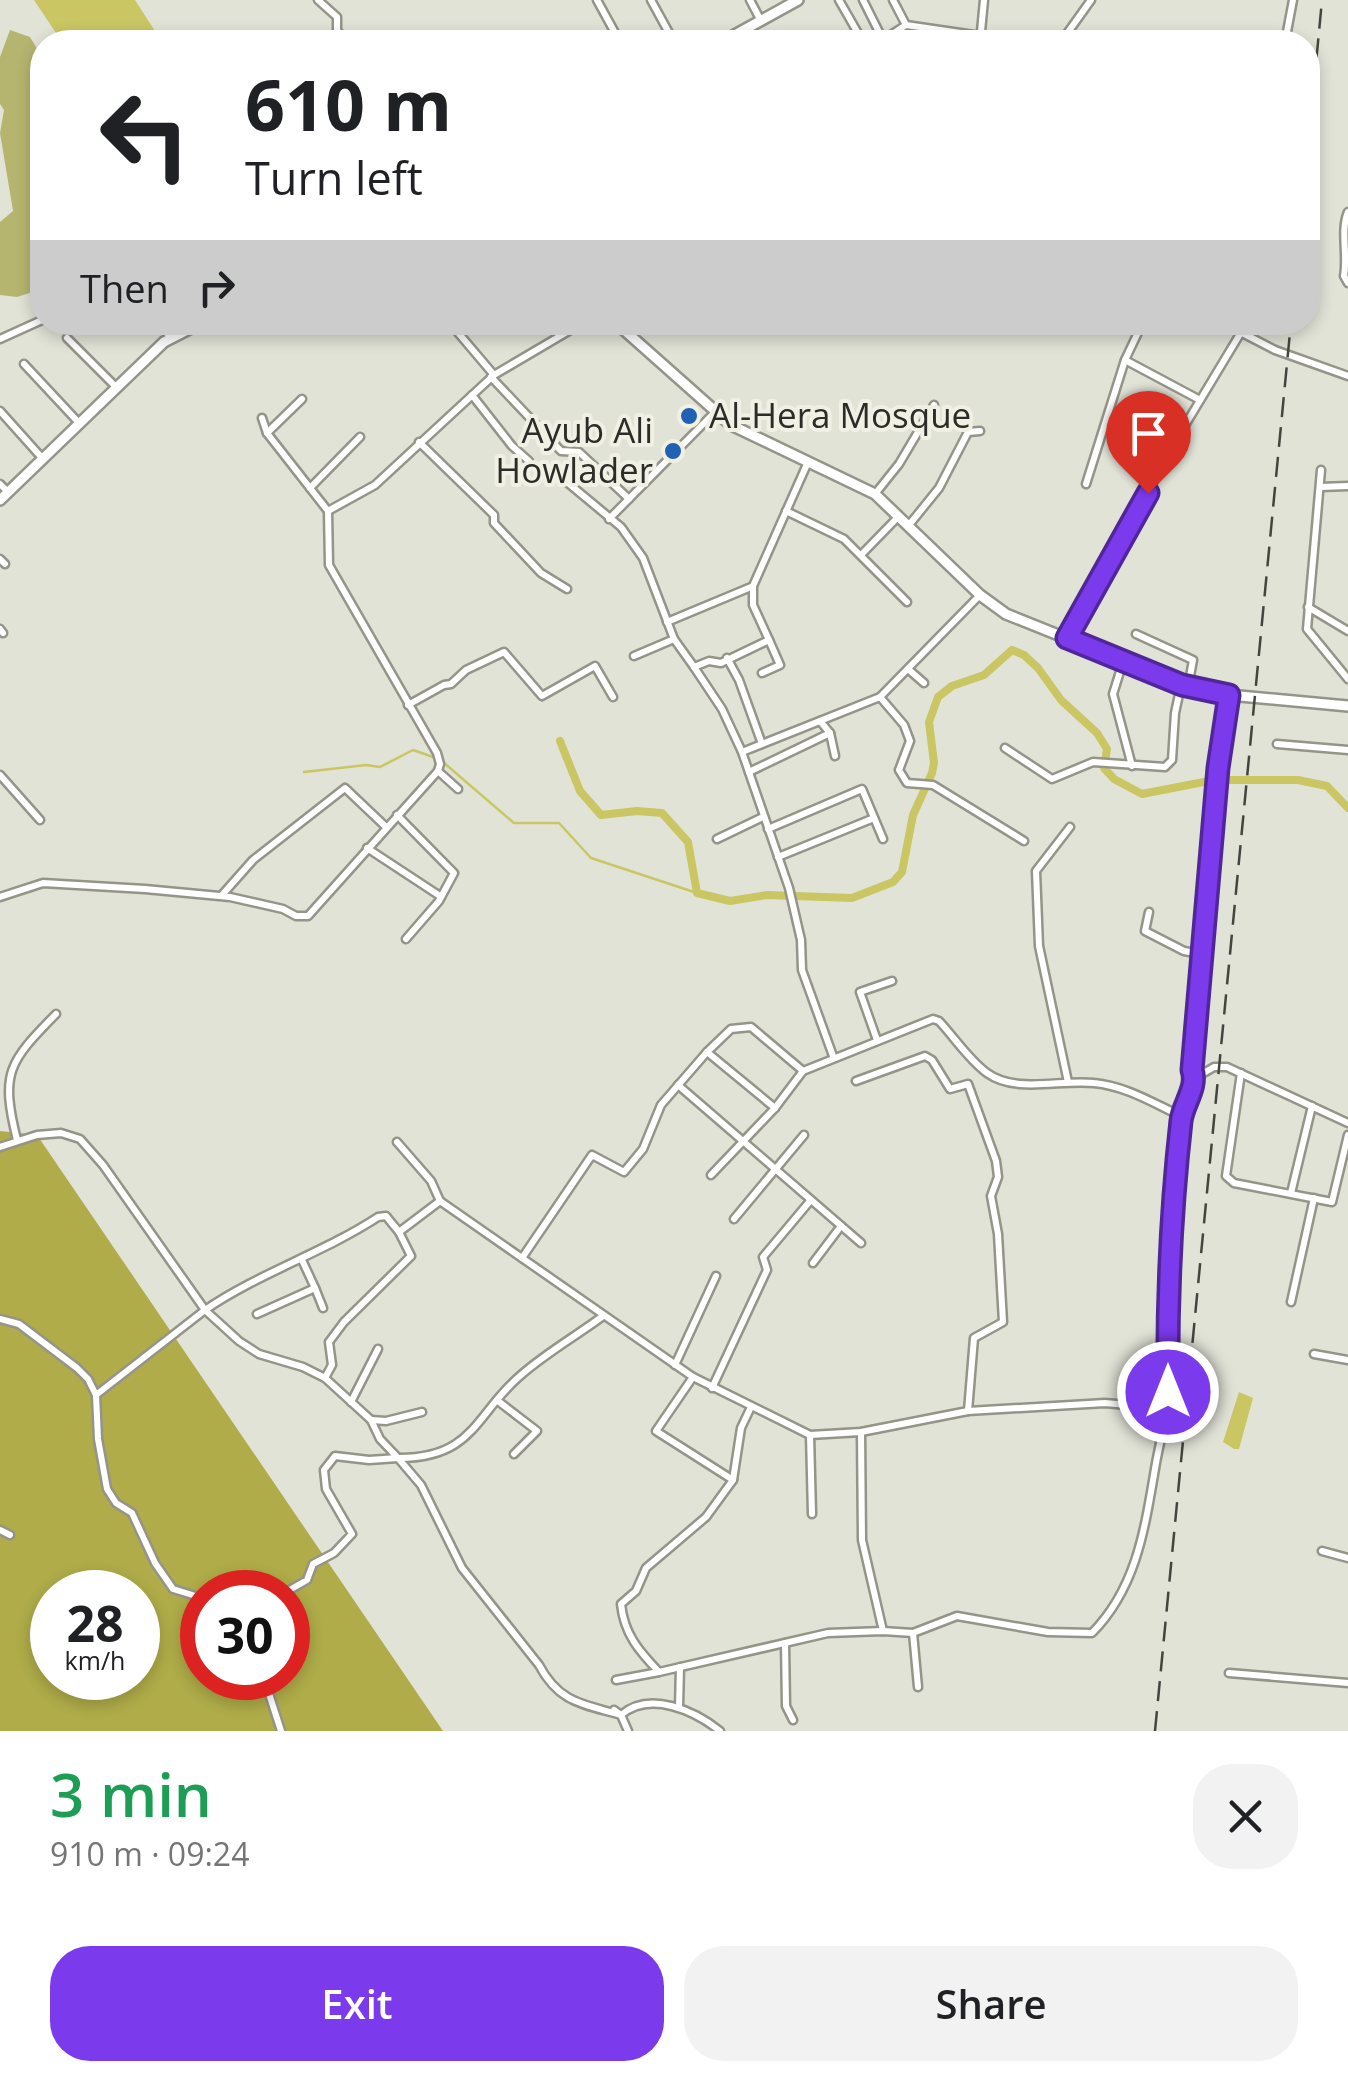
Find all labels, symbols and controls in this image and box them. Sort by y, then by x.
text: 610 m [245,56,452,152]
icon: left [80,70,210,200]
text: Turn left [245,147,423,208]
icon: right [189,260,244,315]
text: Then [80,262,169,314]
place label: Al-Hera Mosque [709,391,971,438]
pin [1106,391,1191,494]
marker: Al-Hera Mosque [678,405,700,427]
place label: Ayub Ali Howlader [495,406,653,493]
icon: arrive [1121,406,1176,461]
marker: Ayub Ali Howlader [662,440,684,462]
position arrow [1116,1340,1220,1444]
speed limit sign: 30 [180,1570,310,1700]
text: 28 [66,1589,124,1657]
text: km/h [65,1643,125,1677]
text: 3 min [50,1753,212,1835]
button: close [1193,1764,1298,1869]
text: 910 m · 09:24 [50,1832,249,1875]
button: Exit [50,1946,664,2061]
button: Share [684,1946,1298,2061]

